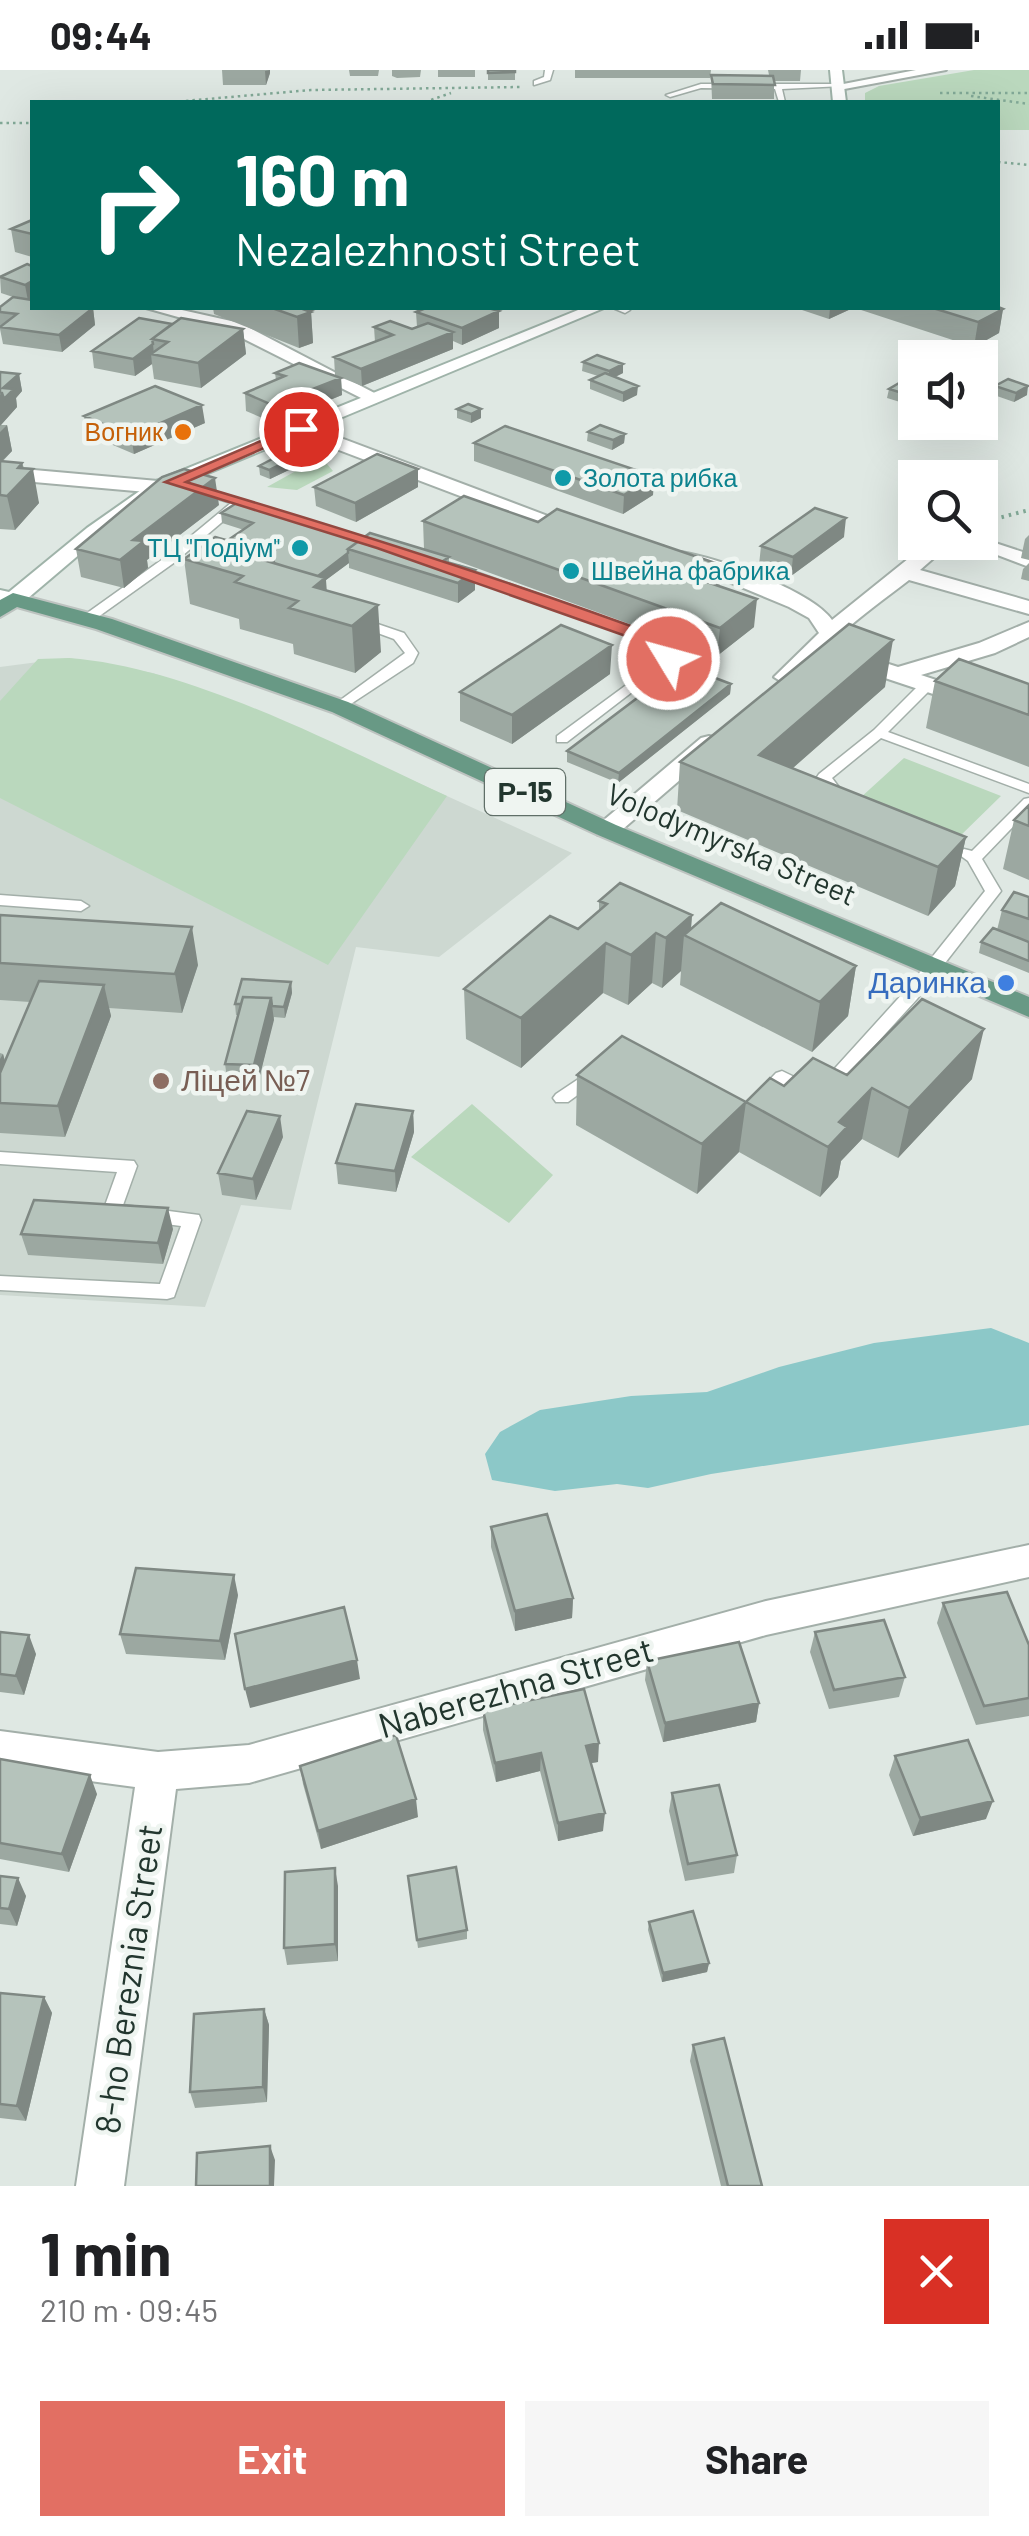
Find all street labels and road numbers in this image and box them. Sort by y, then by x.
road number: Р-15 [485,769,565,815]
street label: Volodymyrska Street [602,774,862,912]
street label: Naberezhna Street [373,1627,658,1745]
street label: 8-ho Bereznia Street [84,1821,170,2136]

